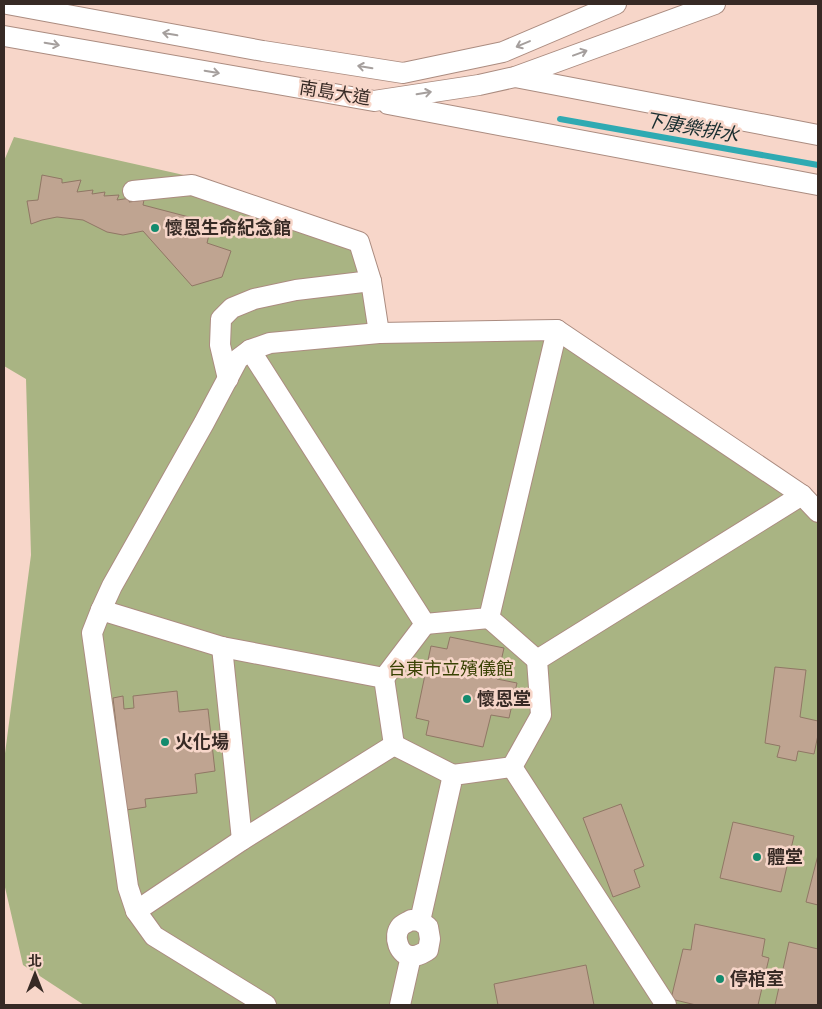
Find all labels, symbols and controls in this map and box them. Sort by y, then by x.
one-way arrow [163,28,179,38]
one-way arrow [516,39,531,49]
one-way arrow [43,40,59,50]
one-way arrow [572,48,588,57]
one-way arrow [357,62,373,72]
one-way arrow [203,68,219,78]
street label: 南島大道 [298,76,372,109]
one-way arrow [415,88,431,98]
water label: 下康樂排水 [643,107,742,147]
place label: 懷恩生命紀念館 [165,216,291,239]
marker: 懷恩生命紀念館 [149,222,161,234]
park label: 台東市立殯儀館 [388,657,514,680]
place label: 懷恩堂 [477,687,531,710]
marker: 懷恩堂 [461,693,473,705]
place label: 火化場 [175,730,229,753]
marker: 火化場 [159,736,171,748]
place label: 體堂 [767,845,803,868]
marker: 體堂 [751,851,763,863]
north arrow [10,949,60,999]
text: 北 [28,952,42,970]
place label: 停棺室 [730,967,784,990]
marker: 停棺室 [714,973,726,985]

